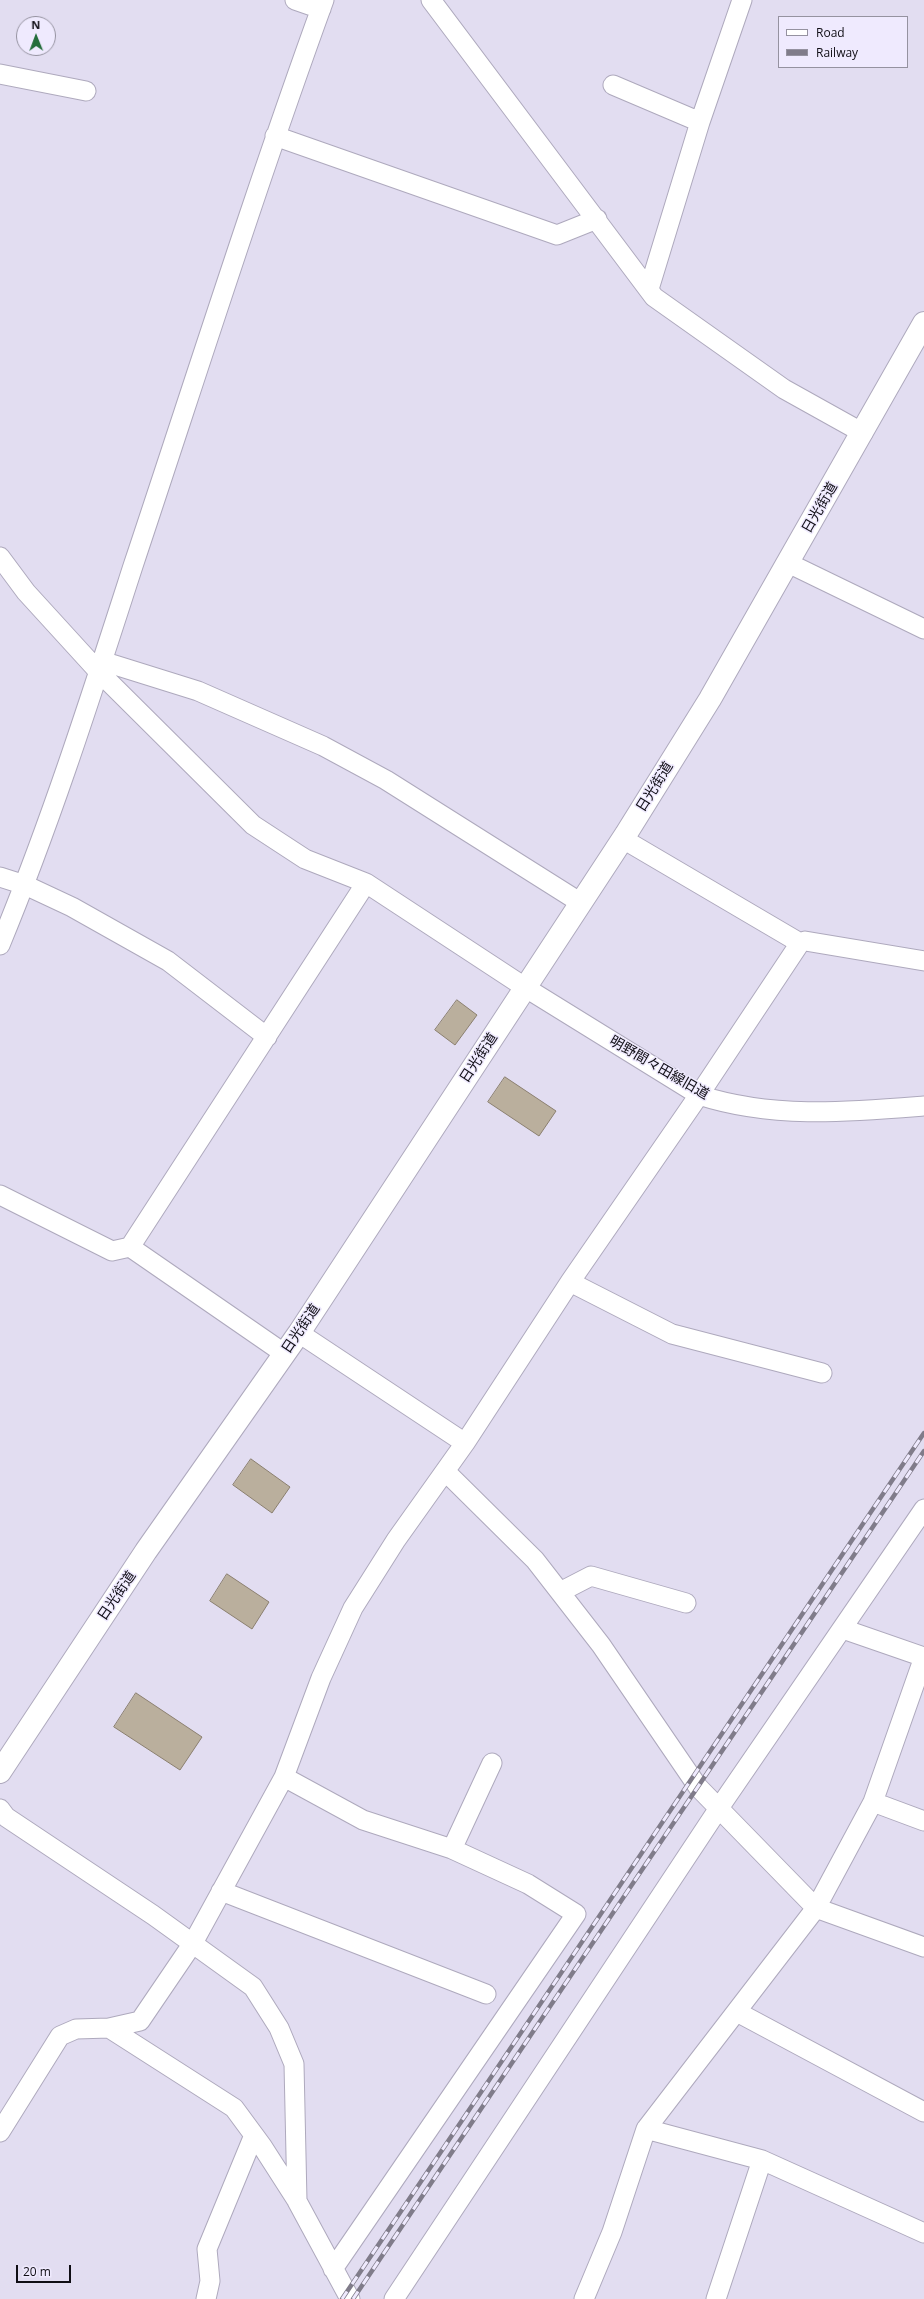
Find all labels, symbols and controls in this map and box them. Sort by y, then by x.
north arrow [16,16,56,56]
legend [778,16,908,68]
text: N [31,17,40,32]
text: Road [816,24,845,41]
text: Railway [816,44,858,61]
street label: 日光街道 [799,480,841,536]
street label: 日光街道 [633,759,677,815]
street label: 日光街道 [457,1030,501,1086]
street label: 明野間々田線旧道 [606,1033,712,1103]
street label: 日光街道 [278,1301,324,1357]
street label: 日光街道 [94,1568,140,1624]
scale bar [18,2257,73,2283]
text: 20 m [23,2263,51,2280]

